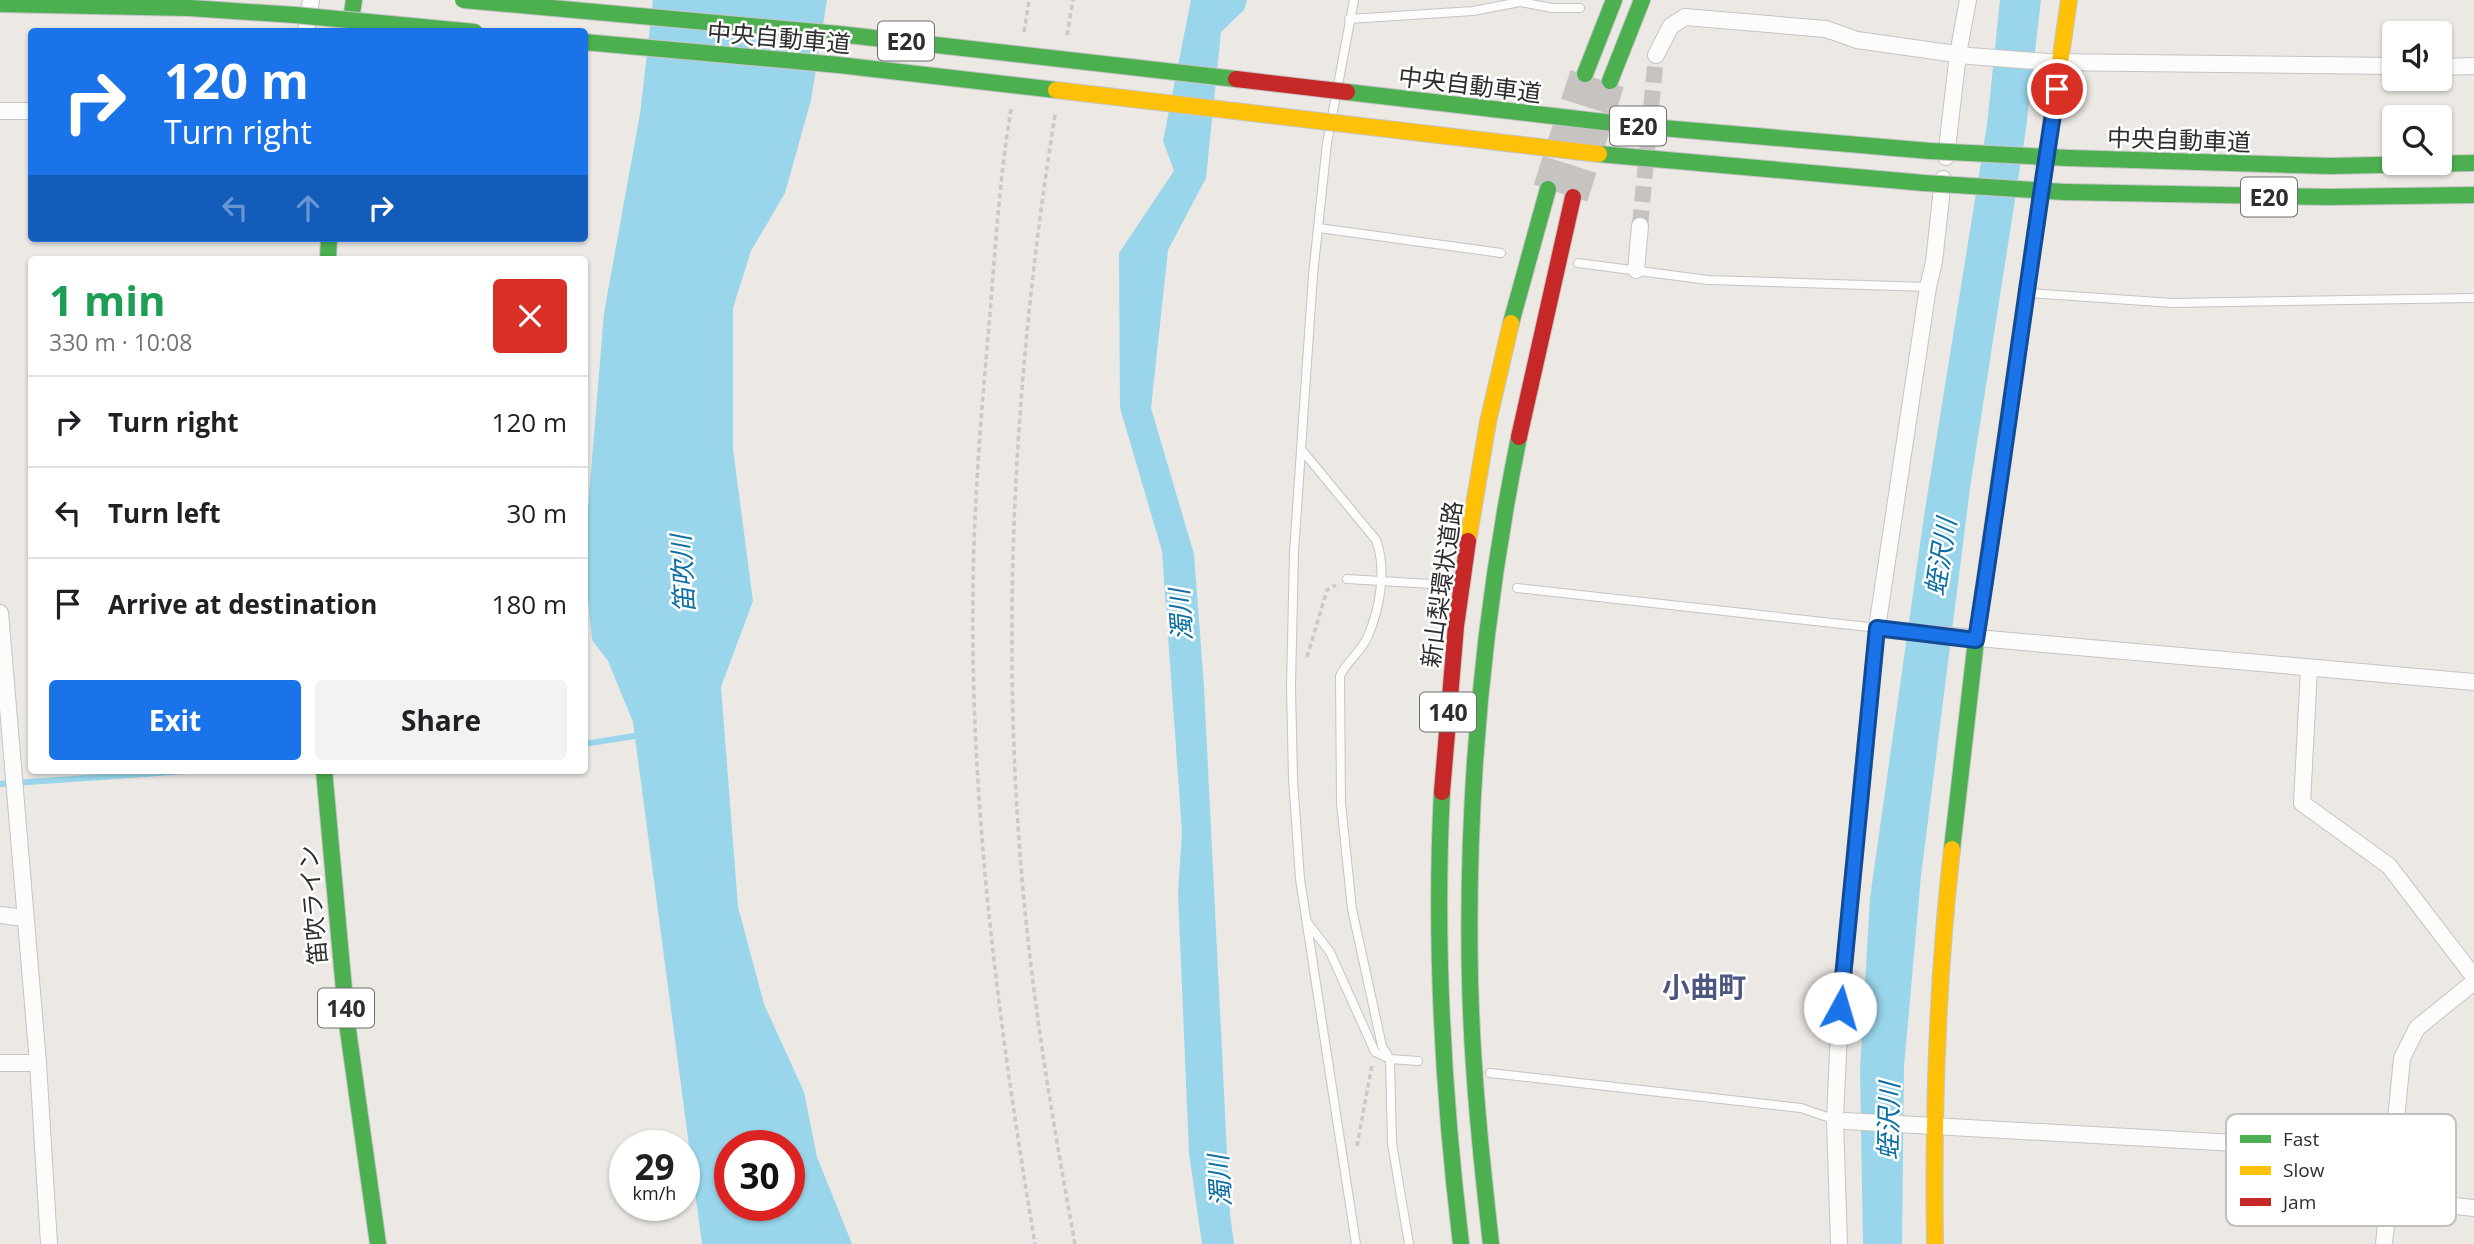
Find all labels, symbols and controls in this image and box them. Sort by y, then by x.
street label: 中央自動車道 [706,14,852,60]
map controls [2382,21,2452,175]
button: sound [2382,21,2452,91]
road number: E20 [878,22,934,60]
text: 120 m [164,47,309,113]
icon: right [49,56,140,147]
street label: 中央自動車道 [1397,59,1543,109]
pin [2027,59,2087,119]
icon: arrive [2038,70,2076,108]
button: search [2382,105,2452,175]
road number: E20 [1610,106,1666,146]
text: Turn right [164,110,312,153]
street label: 中央自動車道 [2106,120,2252,158]
road number: E20 [2241,178,2297,216]
icon: left [216,189,254,227]
icon: ahead [289,189,327,227]
icon: right [362,189,400,227]
text: 1 min [49,271,166,328]
button: close [493,279,567,353]
text: 330 m · 10:08 [49,326,192,358]
icon: right [49,403,87,441]
text: Turn right [108,404,239,440]
text: 120 m [492,404,567,440]
icon: left [49,494,87,532]
text: Turn left [108,495,220,531]
text: 30 m [506,495,567,531]
street label: 新山梨環状道路 [1413,499,1469,669]
water label: 蛭沢川 [1916,513,1964,598]
water label: 笛吹川 [662,531,702,614]
icon: arrive [49,585,87,623]
water label: 濁川 [1160,585,1200,642]
text: Arrive at destination [108,586,377,622]
text: 180 m [492,586,567,622]
button: Exit [49,680,301,760]
button: Share [315,680,567,760]
road number: 140 [1420,692,1476,732]
street label: 笛吹ライン [290,844,334,966]
district label: 小曲町 [1662,967,1746,1005]
position arrow [1803,971,1877,1045]
road number: 140 [318,988,374,1028]
water label: 蛭沢川 [1869,1079,1907,1160]
legend [2226,1114,2456,1226]
text: Fast [2283,1126,2319,1152]
speed limit sign: 30 [714,1130,805,1221]
text: 29 [634,1143,675,1190]
water label: 濁川 [1199,1151,1239,1208]
text: Slow [2283,1157,2325,1183]
text: km/h [633,1181,676,1205]
text: Jam [2281,1189,2316,1215]

